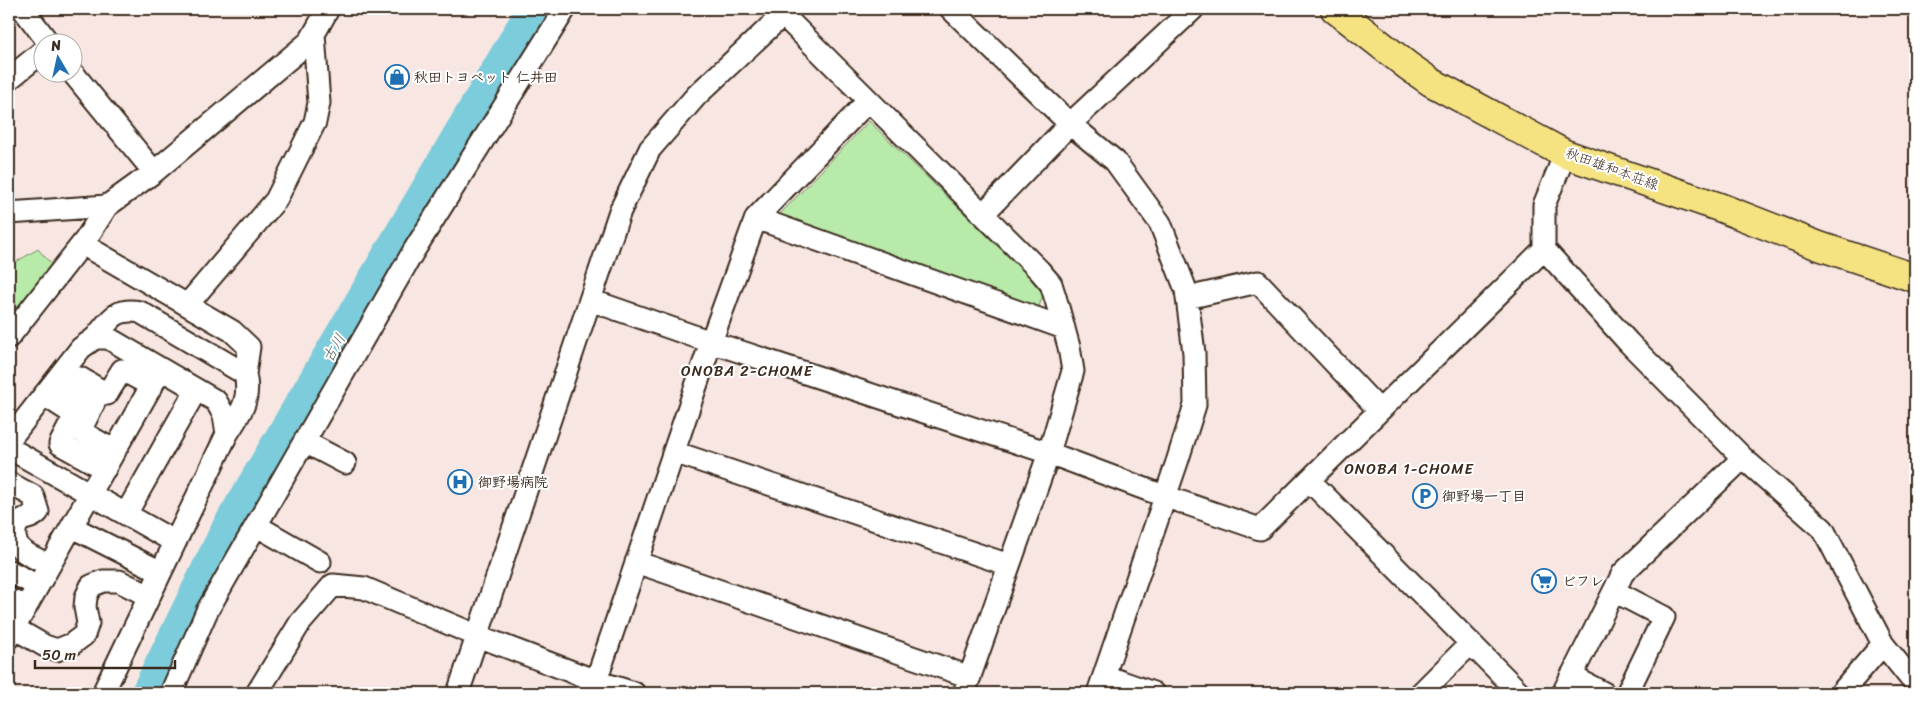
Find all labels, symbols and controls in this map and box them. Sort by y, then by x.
north arrow [32,32,82,82]
text: N [48,33,63,59]
shop icon: 秋田トヨペット 仁井田 [384,64,410,90]
place label: 秋田トヨペット 仁井田 [414,65,558,90]
street label: 秋田雄和本荘線 [1562,140,1662,198]
water label: 古川 [315,329,353,367]
district label: ONOBA 2-CHOME [681,358,814,384]
district label: ONOBA 1-CHOME [1344,456,1475,482]
hospital icon: 御野場病院 [447,469,473,495]
place label: 御野場病院 [478,470,548,495]
parking icon: 御野場一丁目 [1412,483,1438,509]
place label: 御野場一丁目 [1442,484,1526,509]
supermarket icon: ビフレ [1531,568,1557,594]
place label: ビフレ [1562,569,1604,594]
scale bar [35,637,175,669]
text: 50 m [42,642,77,668]

